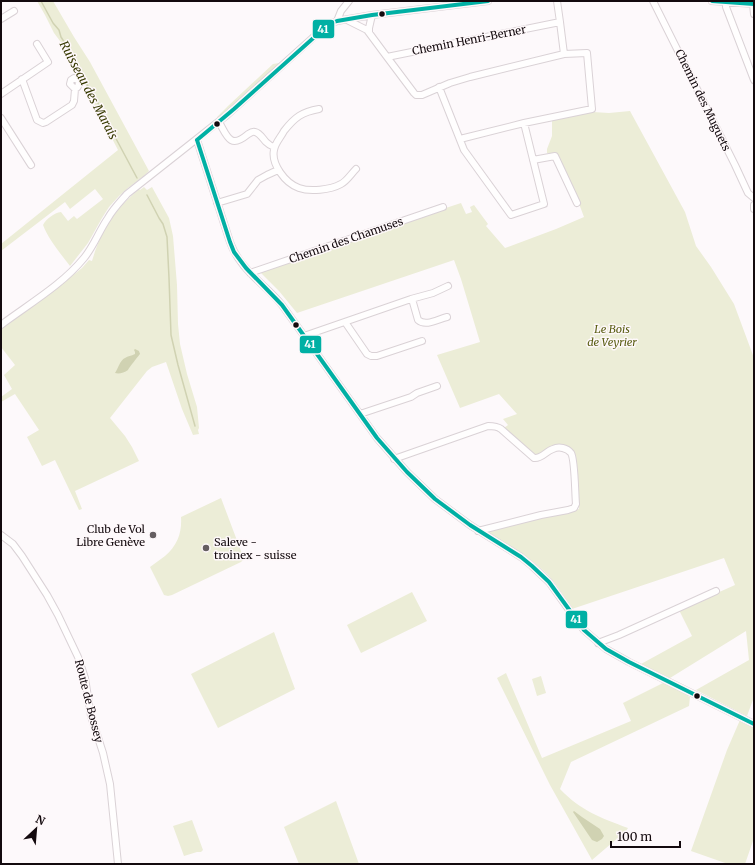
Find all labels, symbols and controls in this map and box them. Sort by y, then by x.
unlabelled marker [377,9,387,19]
line badge: 41 [312,19,335,39]
text: 41 [317,22,329,36]
street label: Chemin Henri-Berner [411,22,527,58]
water label: Ruisseau des Marais [57,38,121,142]
street label: Chemin des Muguets [672,47,734,153]
unlabelled marker [212,119,222,129]
street label: Chemin des Chamuses [287,214,405,266]
unlabelled marker [291,320,301,330]
park label: Le Bois de Veyrier [587,322,637,349]
line badge: 41 [299,335,322,354]
text: 41 [304,337,316,351]
place label: Club de Vol Libre Genève [76,522,146,549]
marker: Club de Vol Libre Genève [148,530,158,540]
place label: Saleve - troinex - suisse [214,535,297,562]
marker: Saleve - troinex - suisse [201,543,211,553]
line badge: 41 [565,610,588,629]
text: 41 [570,612,582,626]
street label: Route de Bossey [72,658,106,745]
unlabelled marker [692,691,702,701]
north arrow [16,809,56,849]
text: N [33,812,48,828]
scale bar [611,823,680,849]
text: 100 m [617,829,652,844]

